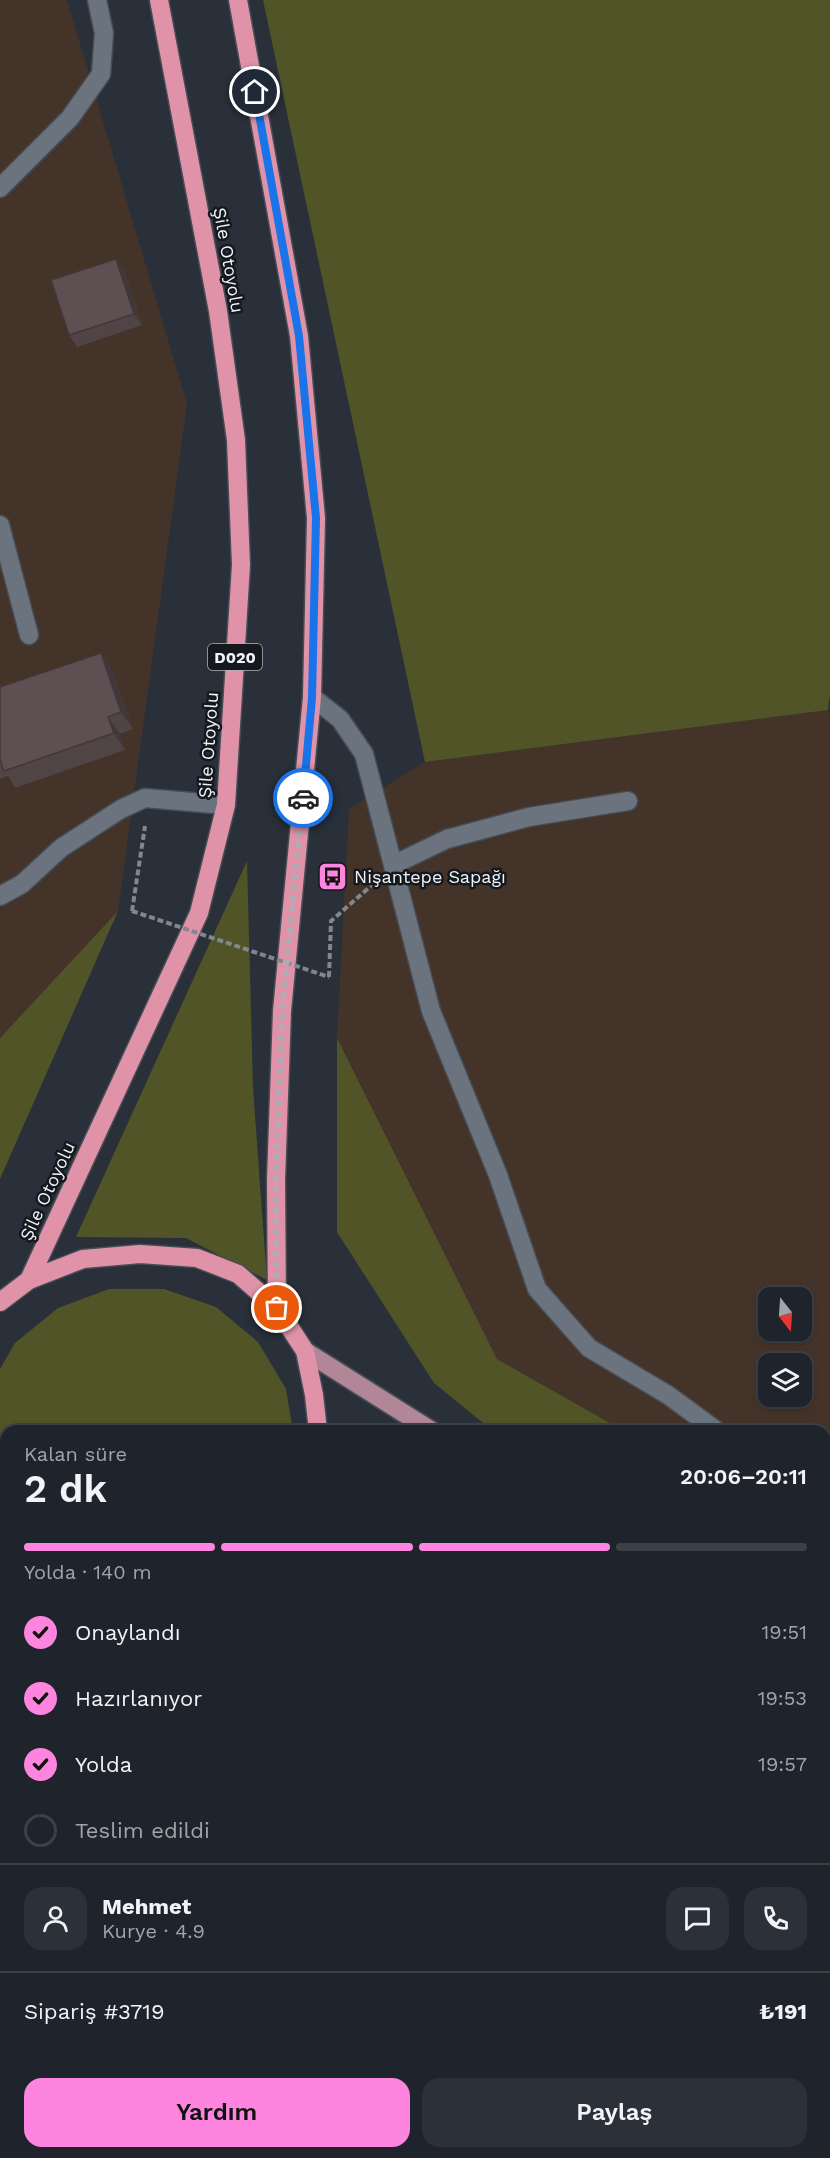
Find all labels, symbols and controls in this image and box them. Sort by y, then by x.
pin [229,66,280,117]
icon: home [238,75,271,108]
street label: Şile Otoyolu [209,206,249,314]
road number: D020 [208,644,262,670]
street label: Şile Otoyolu [194,691,222,799]
courier [273,768,333,828]
icon: car [287,782,320,815]
bus stop icon: Nişantepe Sapağı [317,860,349,892]
place label: Nişantepe Sapağı [354,866,506,887]
street label: Şile Otoyolu [15,1138,79,1244]
pin [251,1282,302,1333]
north arrow [758,1287,812,1341]
map controls [758,1287,812,1407]
icon: bag [260,1291,293,1324]
button: layers [758,1353,812,1407]
text: Kalan süre [24,1442,127,1466]
text: 20:06–20:11 [680,1464,807,1489]
text: 2 dk [24,1466,107,1511]
text: Yolda · 140 m [24,1560,152,1584]
icon: check [24,1616,57,1649]
text: Onaylandı [75,1620,181,1645]
text: 19:51 [762,1620,807,1644]
icon: check [24,1682,57,1715]
text: Hazırlanıyor [75,1686,202,1711]
text: 19:53 [758,1686,807,1710]
icon: check [24,1748,57,1781]
text: Yolda [75,1752,132,1777]
text: 19:57 [758,1752,807,1776]
text: Teslim edildi [75,1818,210,1843]
button: person [24,1887,87,1950]
button: chat [666,1887,729,1950]
button: phone [744,1887,807,1950]
text: Mehmet [102,1894,191,1919]
text: Kurye · 4.9 [102,1919,205,1943]
text: Sipariş #3719 [24,1999,165,2024]
text: ₺191 [759,1999,807,2024]
button: Yardım [24,2078,410,2147]
button: Paylaş [422,2078,807,2147]

